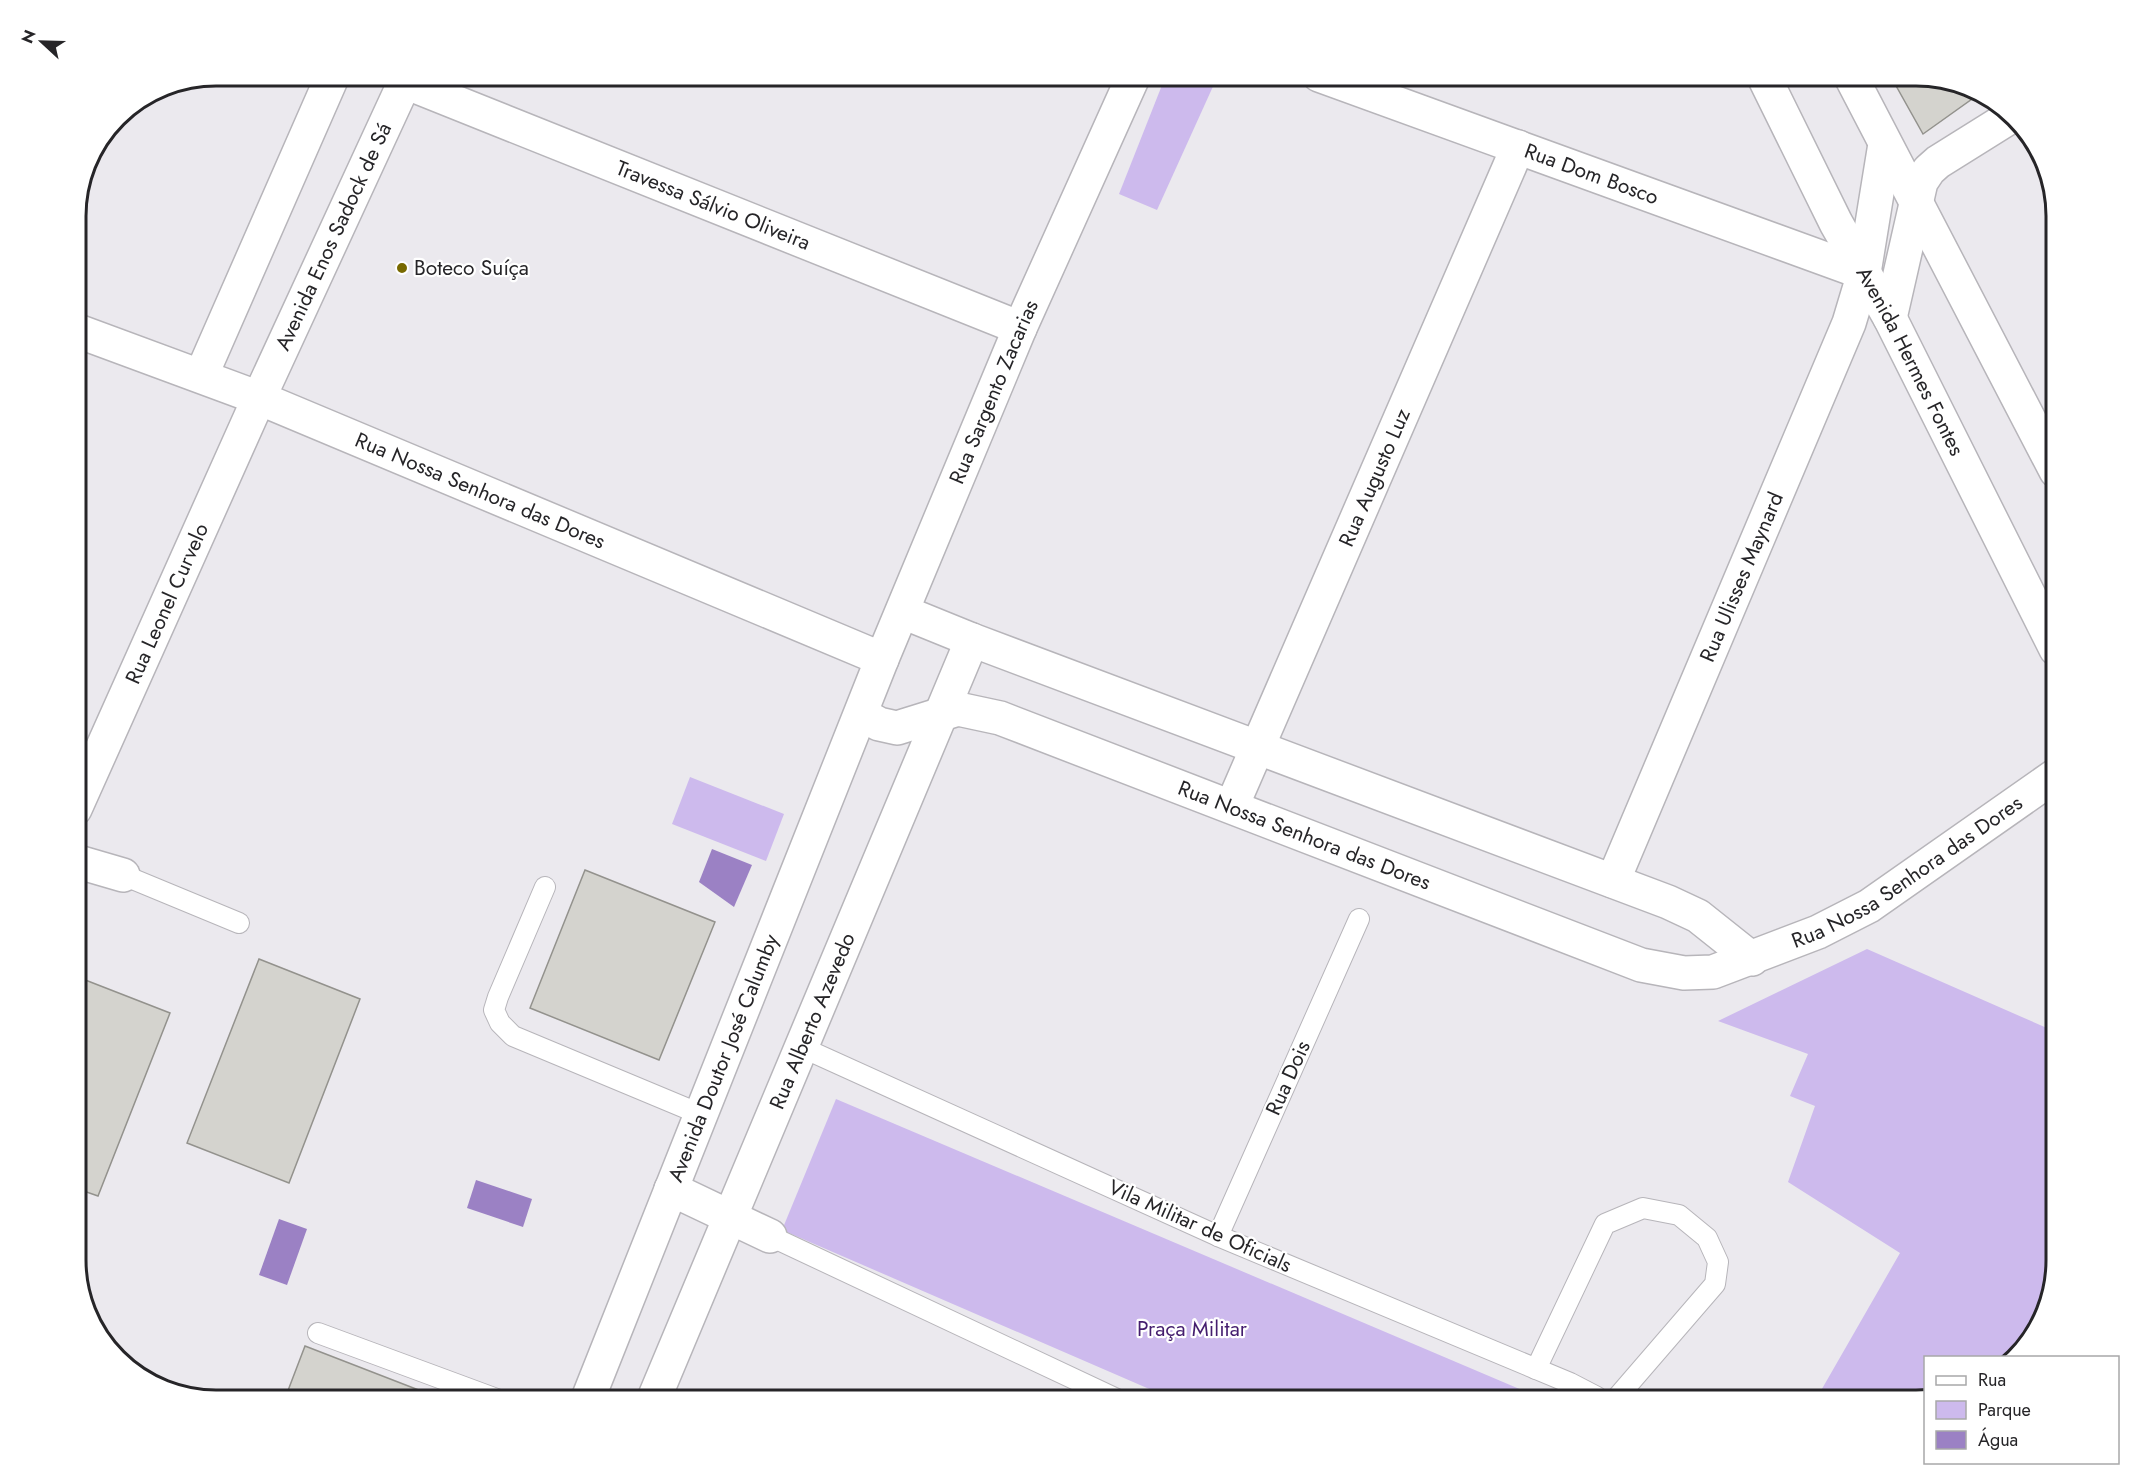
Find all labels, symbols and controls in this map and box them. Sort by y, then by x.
north arrow [12,12,72,72]
text: N [16,26,42,47]
street label: Avenida Enos Sadock de Sá [268,118,399,355]
street label: Rua Dom Bosco [1520,136,1663,212]
street label: Travessa Sálvio Oliveira [612,153,815,258]
place label: Boteco Suíça [414,253,529,283]
marker: Boteco Suíça [395,261,409,275]
street label: Avenida Hermes Fontes [1849,261,1972,461]
street label: Rua Sargento Zacarias [942,295,1046,489]
street label: Rua Augusto Luz [1331,404,1418,551]
street label: Rua Nossa Senhora das Dores [351,425,610,556]
street label: Rua Ulisses Maynard [1692,487,1791,667]
street label: Rua Leonel Curvelo [118,518,216,689]
street label: Rua Nossa Senhora das Dores [1174,773,1435,898]
street label: Rua Nossa Senhora das Dores [1787,788,2028,956]
street label: Rua Alberto Azevedo [762,928,863,1114]
street label: Avenida Doutor José Calumby [661,929,786,1186]
street label: Rua Dois [1258,1036,1318,1120]
street label: Vila Militar de Oficials [1103,1172,1297,1280]
park label: Praça Militar [1137,1314,1248,1344]
legend [1924,1356,2119,1464]
text: Rua [1978,1367,2006,1393]
text: Parque [1978,1397,2031,1423]
text: Água [1978,1427,2018,1453]

